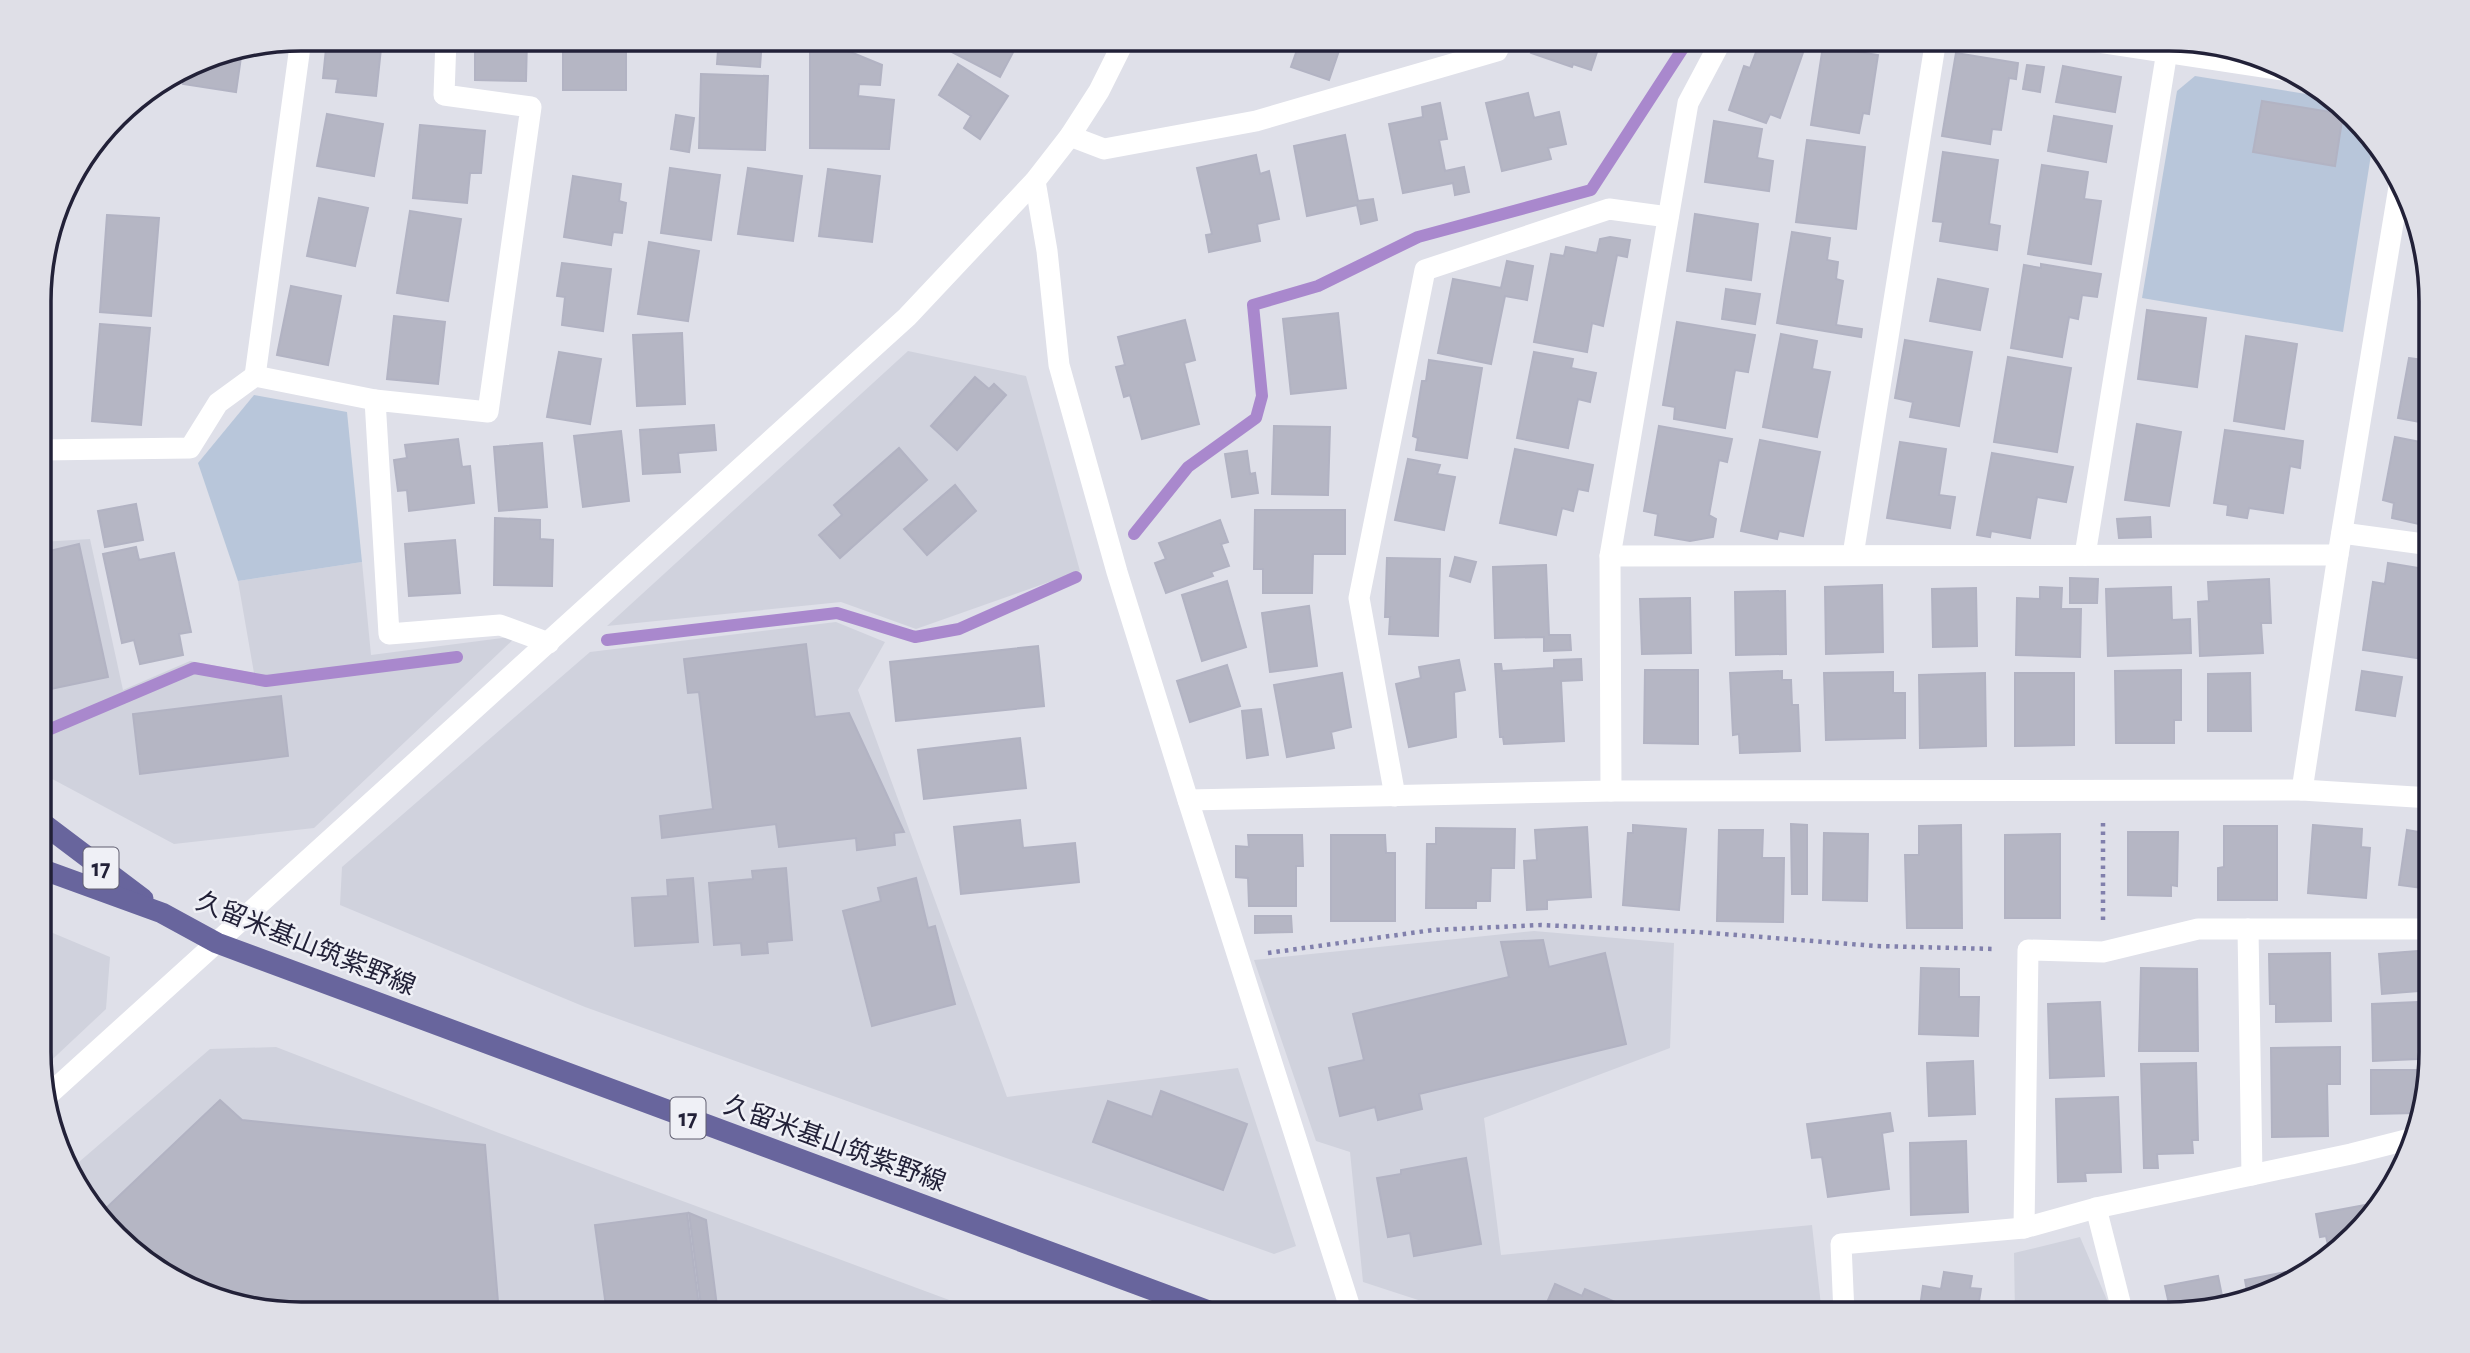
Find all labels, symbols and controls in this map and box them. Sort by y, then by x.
road number: 17 [84,848,119,888]
street label: 久留米基山筑紫野線 [192,886,420,1000]
street label: 久留米基山筑紫野線 [720,1090,950,1196]
road number: 17 [670,1098,706,1138]

